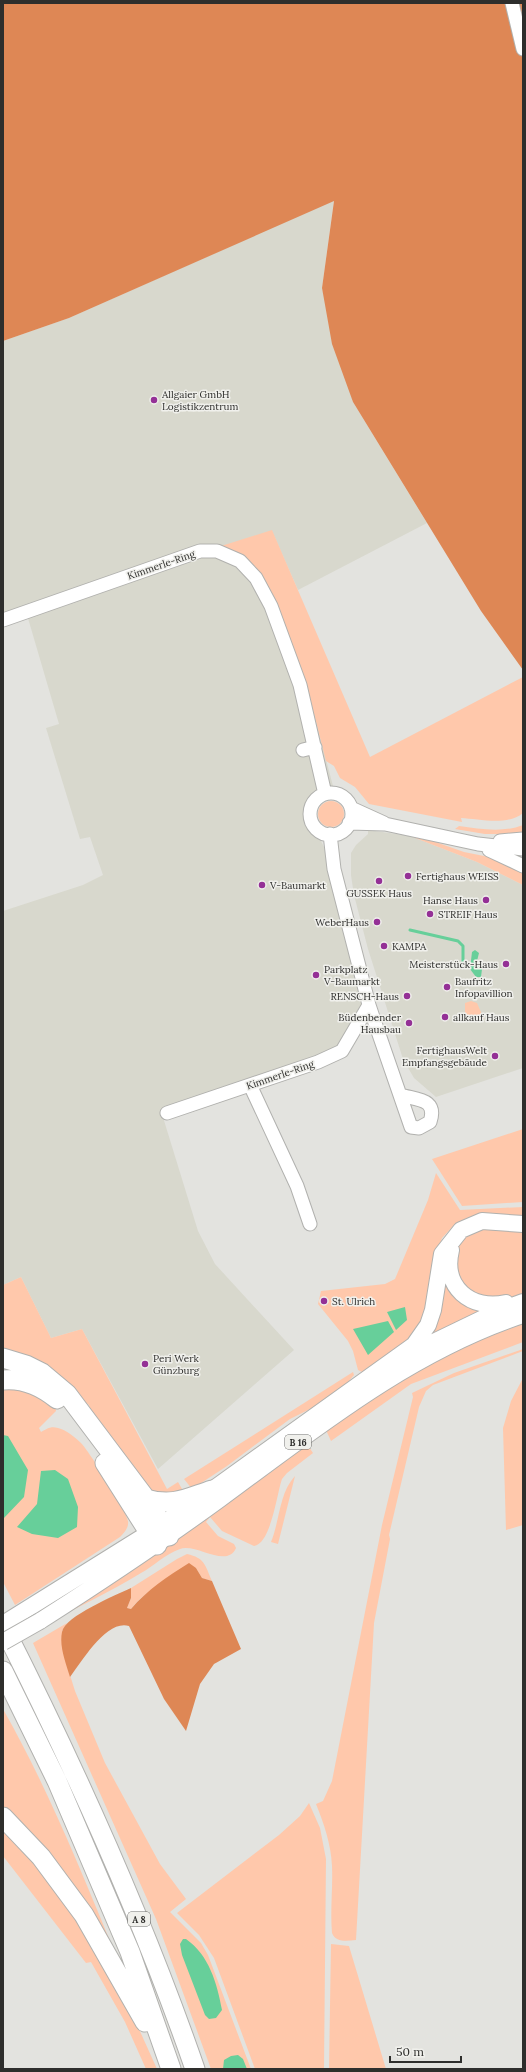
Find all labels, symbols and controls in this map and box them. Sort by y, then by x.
place label: Allgaier GmbH Logistikzentrum [161,388,238,413]
marker: Allgaier GmbH Logistikzentrum [149,395,159,405]
street label: Kimmerle-Ring [125,547,197,583]
place label: Fertighaus WEISS [416,870,499,883]
marker: Fertighaus WEISS [403,871,413,881]
marker: GUSSEK Haus [374,876,384,886]
place label: V-Baumarkt [269,879,326,892]
marker: V-Baumarkt [257,880,267,890]
place label: GUSSEK Haus [346,887,412,900]
place label: Hanse Haus [423,894,478,907]
marker: Hanse Haus [481,895,491,905]
place label: STREIF Haus [438,908,498,921]
marker: STREIF Haus [425,909,435,919]
place label: WeberHaus [315,916,369,929]
marker: WeberHaus [372,917,382,927]
place label: KAMPA [392,940,427,953]
marker: KAMPA [379,941,389,951]
place label: Meisterstück-Haus [409,958,498,971]
marker: Meisterstück-Haus [501,959,511,969]
place label: Parkplatz V-Baumarkt [323,963,380,988]
marker: Parkplatz V-Baumarkt [311,970,321,980]
place label: Baufritz Infopavillion [455,975,513,1000]
marker: Baufritz Infopavillion [442,982,452,992]
place label: RENSCH-Haus [330,990,399,1003]
marker: RENSCH-Haus [402,991,412,1001]
place label: Büdenbender Hausbau [338,1011,402,1036]
place label: allkauf Haus [453,1011,510,1024]
marker: allkauf Haus [440,1012,450,1022]
marker: Büdenbender Hausbau [404,1018,414,1028]
place label: FertighausWelt Empfangsgebäude [402,1044,488,1069]
marker: FertighausWelt Empfangsgebäude [490,1051,500,1061]
street label: Kimmerle-Ring [244,1057,316,1093]
place label: St. Ulrich [332,1295,375,1308]
marker: St. Ulrich [319,1296,329,1306]
place label: Peri Werk Günzburg [153,1352,200,1377]
marker: Peri Werk Günzburg [140,1359,150,1369]
road number: B 16 [285,1435,311,1449]
road number: A 8 [128,1912,150,1926]
scale bar [390,2038,461,2064]
text: 50 m [396,2044,424,2059]

